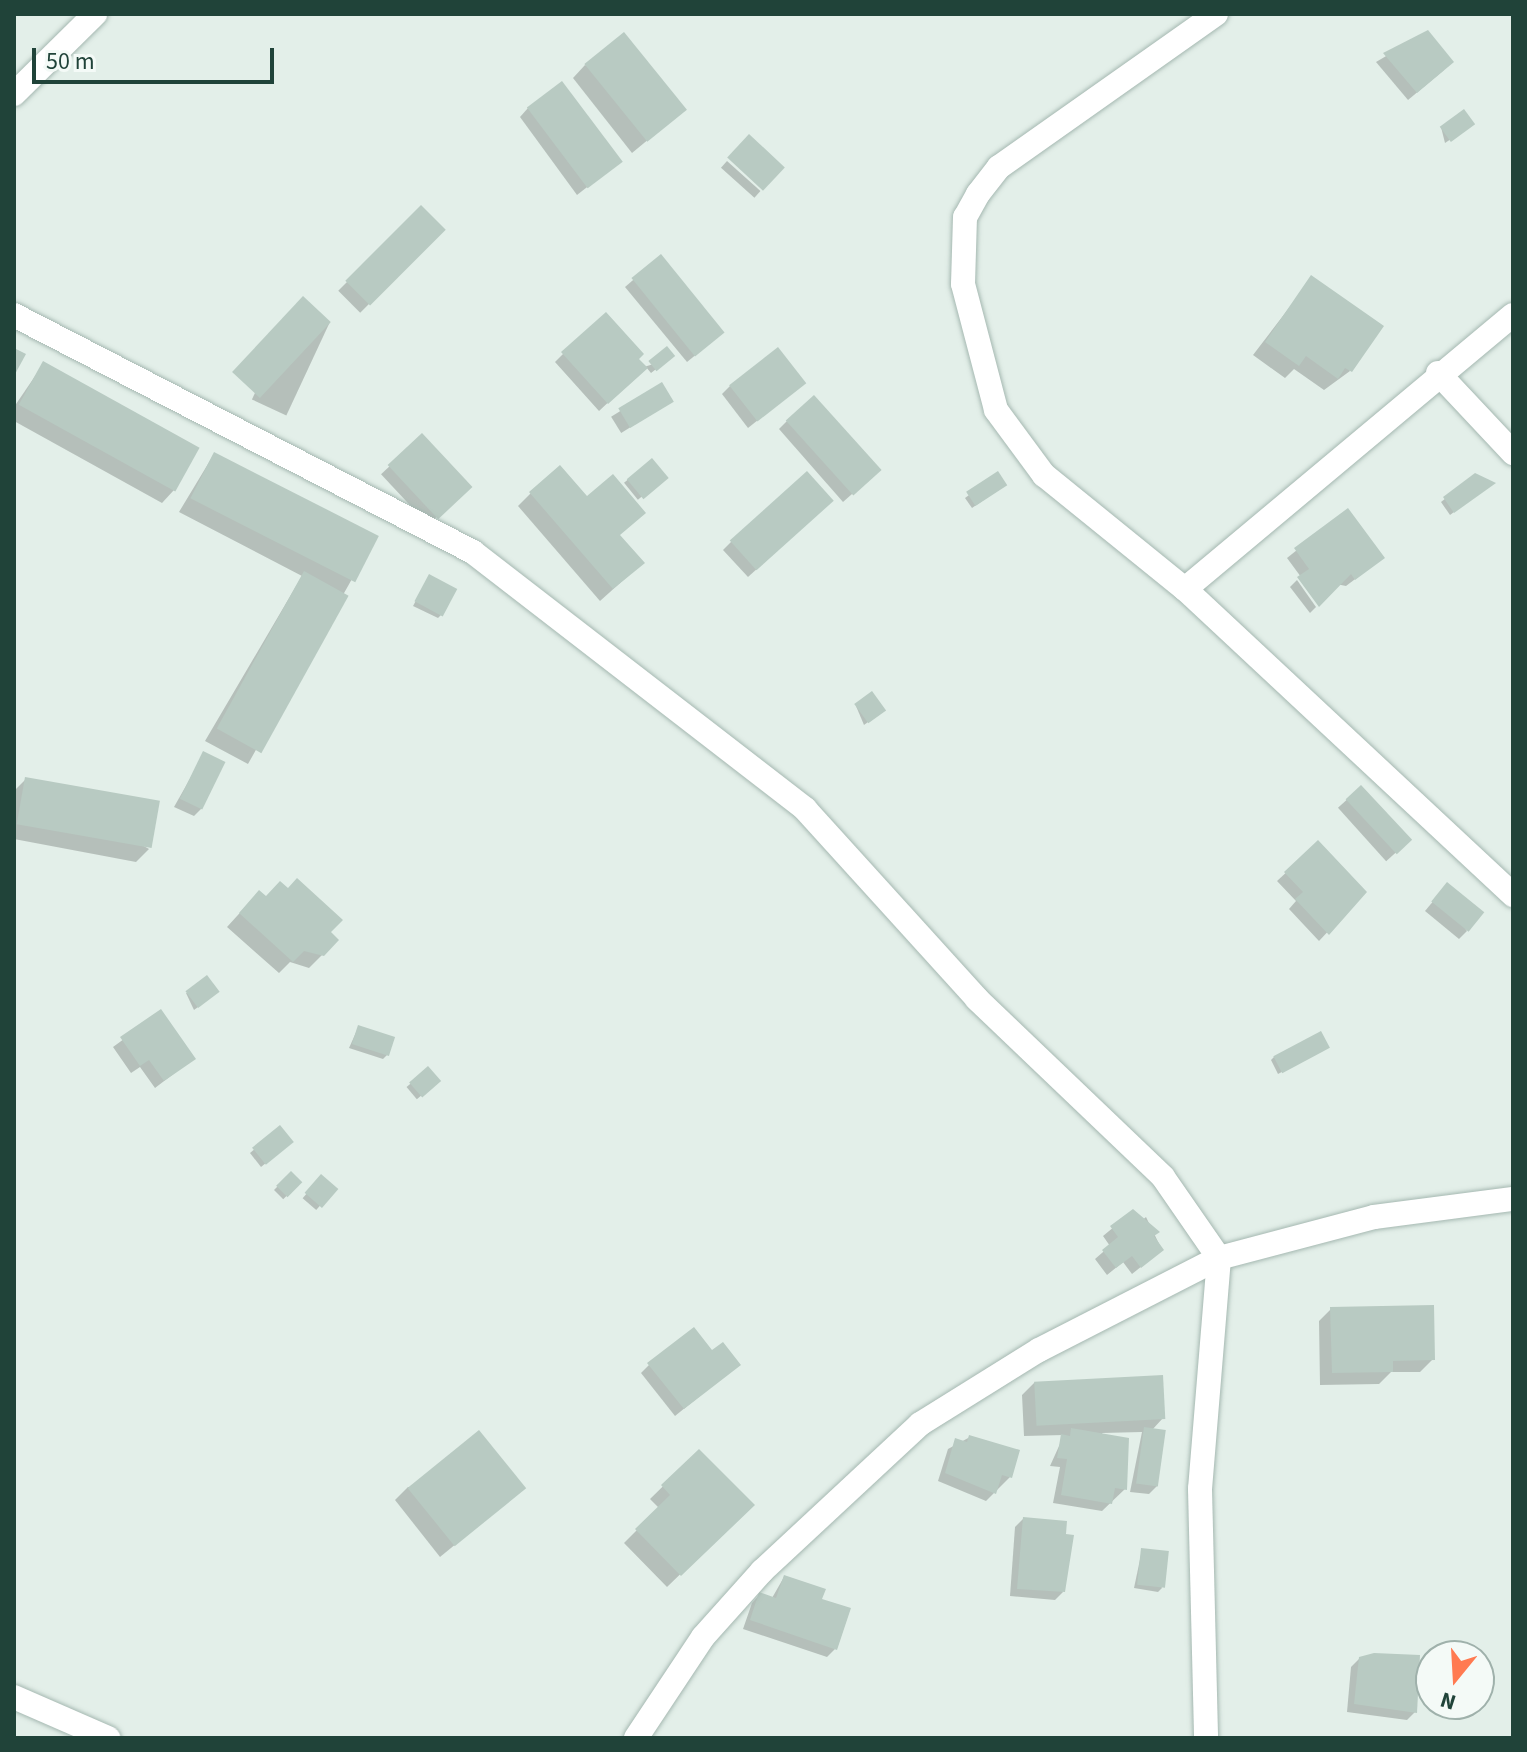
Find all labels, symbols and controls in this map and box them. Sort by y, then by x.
scale bar [36,32,278,82]
text: 50 m [46,44,95,79]
north arrow [1415,1640,1495,1720]
text: N [1436,1683,1460,1718]

